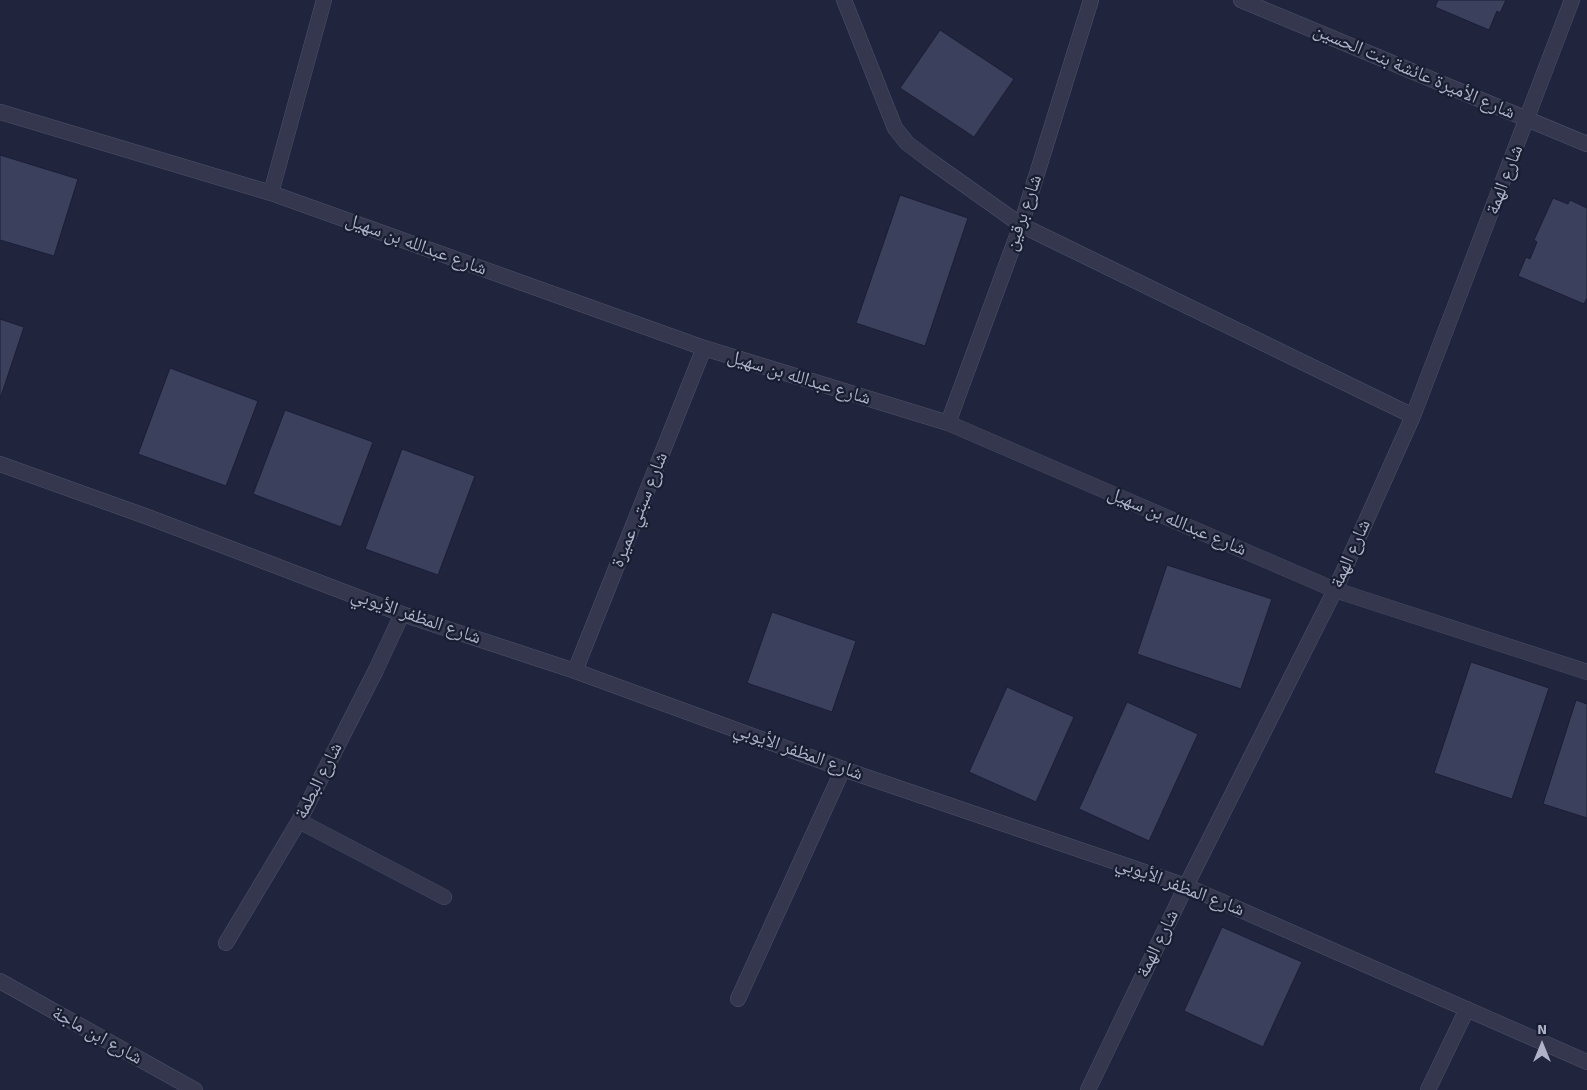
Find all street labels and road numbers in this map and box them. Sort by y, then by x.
street label: شارع الأميرة عائشة بنت الحسين [1310,19,1518,125]
street label: شارع الهمة [1481,142,1529,218]
street label: شارع برقين [1000,172,1048,254]
street label: شارع عبدالله بن سهيل [342,209,490,281]
street label: شارع عبدالله بن سهيل [725,345,873,411]
street label: شارع سبتي عميرة [607,449,673,571]
street label: شارع عبدالله بن سهيل [1104,482,1250,562]
street label: شارع الهمة [1326,516,1376,592]
street label: شارع المظفر الأيوبي [348,584,484,650]
street label: شارع المظفر الأيوبي [730,718,866,786]
street label: شارع البطمة [290,739,348,823]
street label: شارع المظفر الأيوبي [1112,852,1248,922]
street label: شارع الهمة [1132,906,1184,982]
street label: شارع ابن ماجة [48,1002,146,1070]

